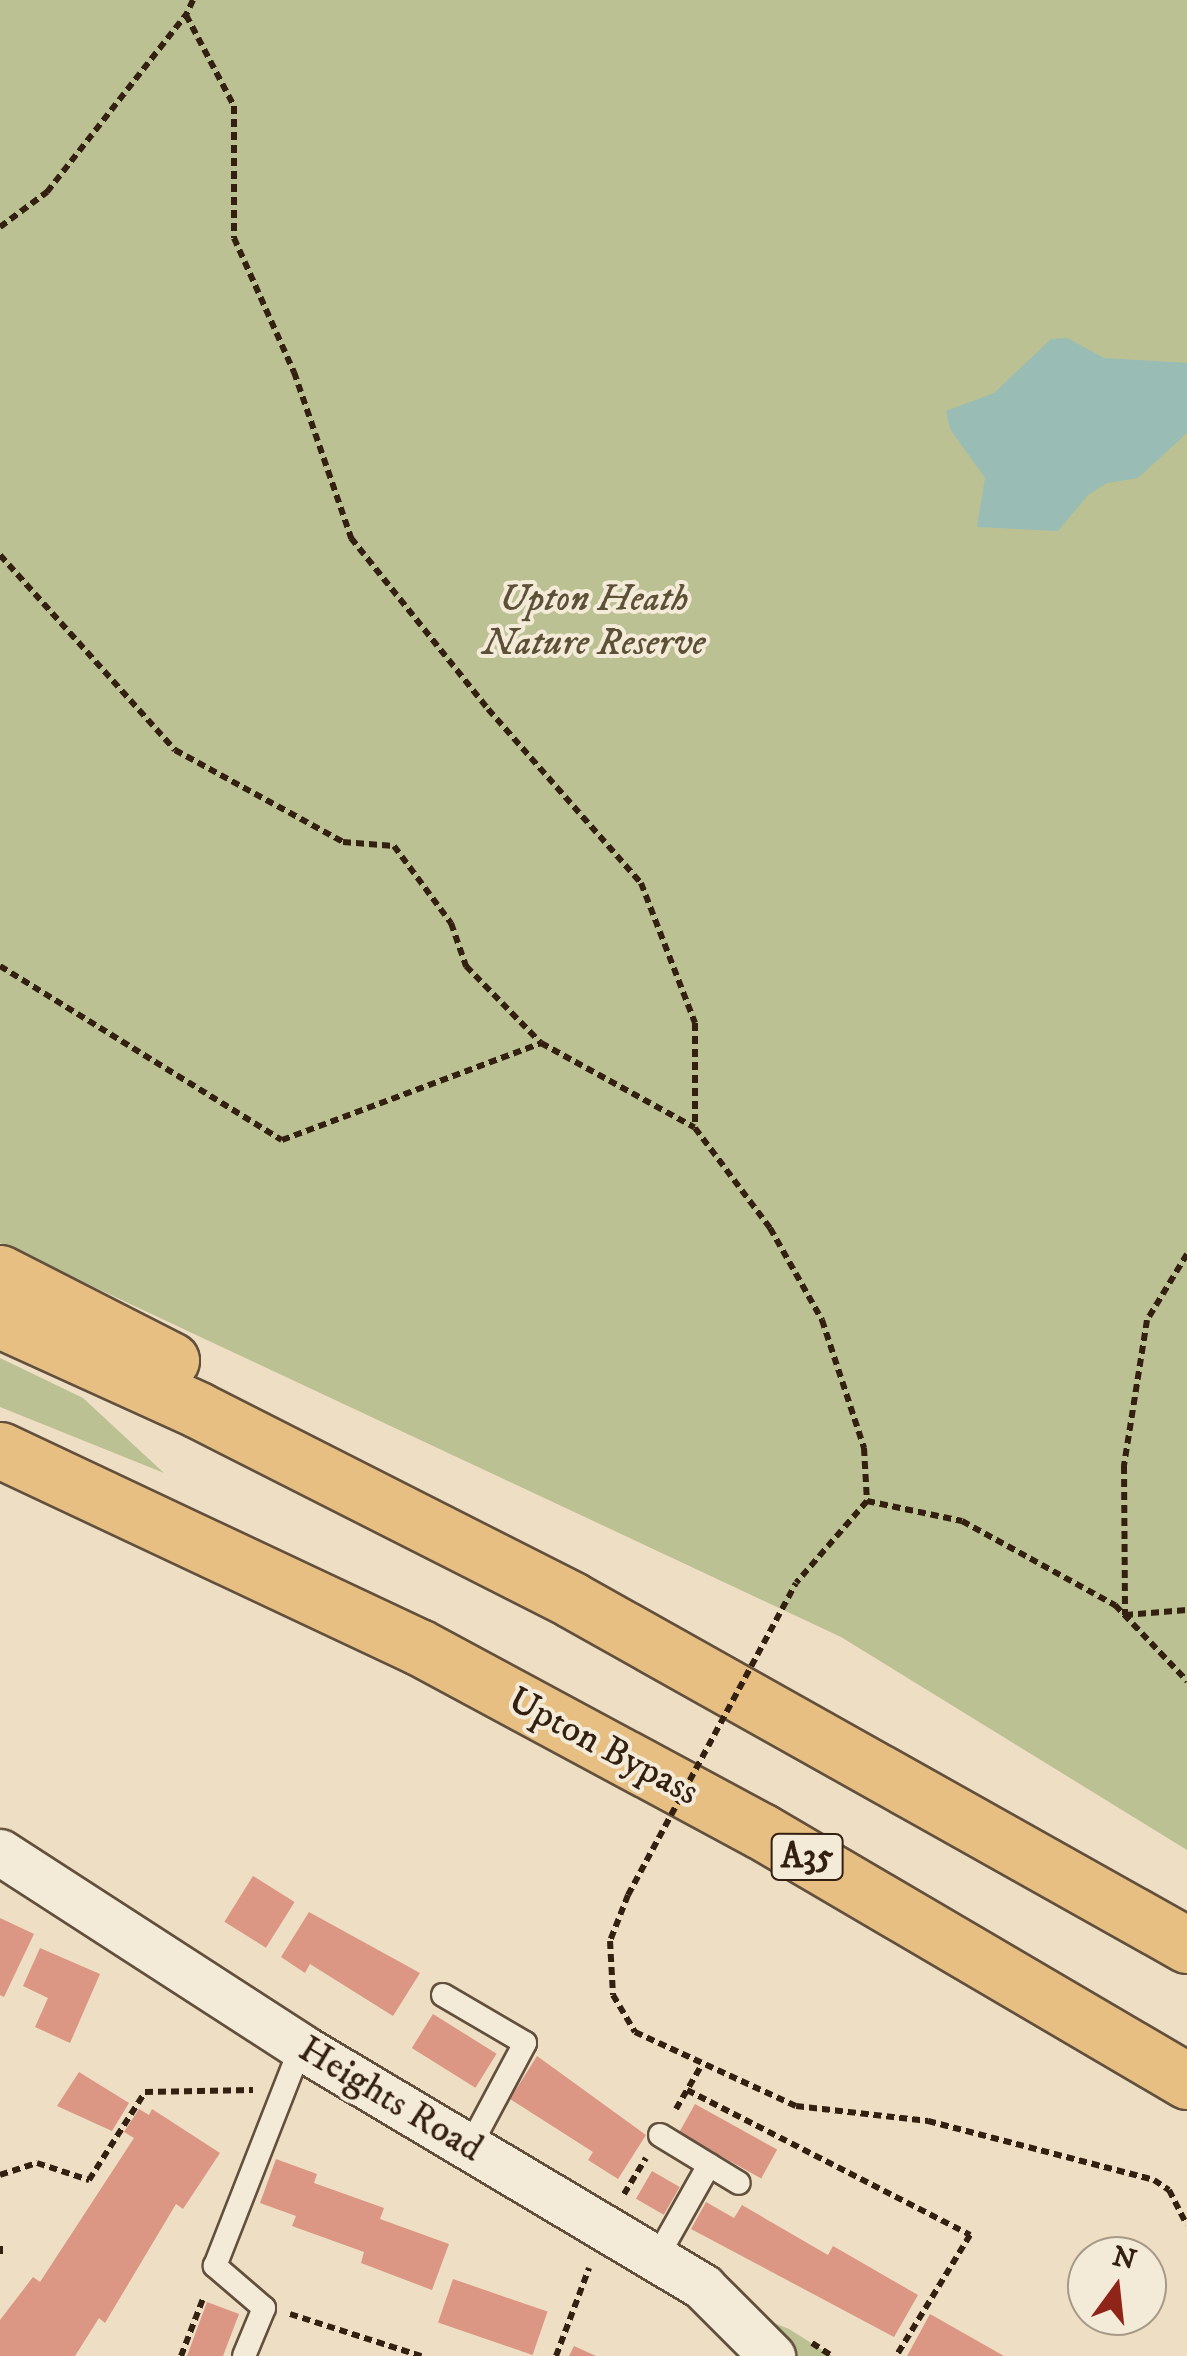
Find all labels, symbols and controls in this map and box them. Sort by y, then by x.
park label: Upton Heath Nature Reserve [482,577,706,666]
street label: Upton Bypass [500,1678,706,1816]
road number: A35 [770,1827,844,1887]
street label: Heights Road [290,2027,490,2173]
north arrow [1067,2236,1167,2336]
text: N [1109,2239,1140,2278]

